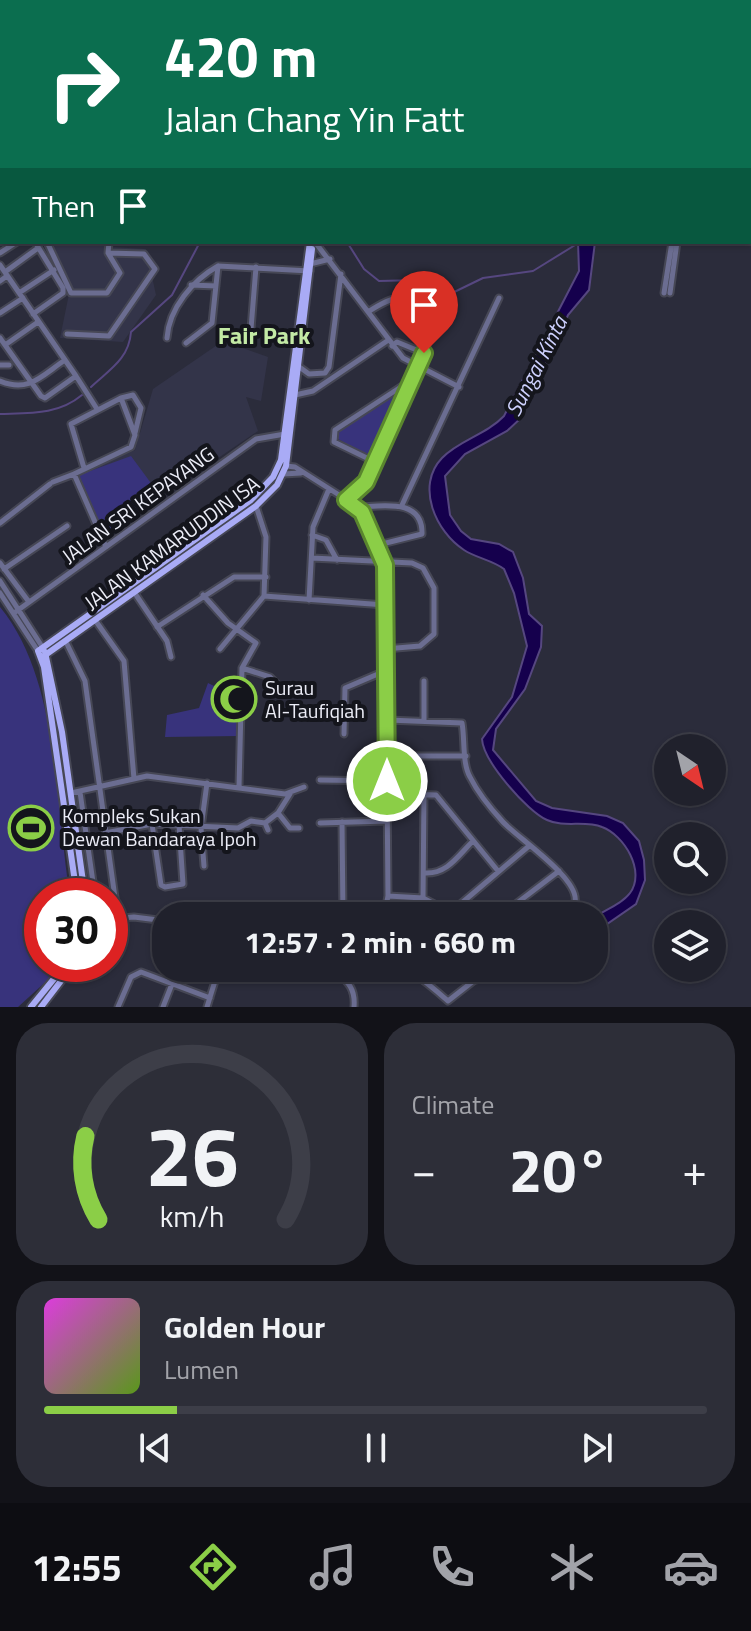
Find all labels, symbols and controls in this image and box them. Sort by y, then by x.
text: 420 m [164,14,317,99]
icon: right [32,32,136,136]
text: Jalan Chang Yin Fatt [164,91,464,146]
text: Then [32,183,95,229]
icon: arrive [111,184,155,228]
pin [390,271,458,353]
icon: arrive [402,283,446,327]
water label: Sungai Kinta [496,308,577,422]
district label: Fair Park [218,317,311,353]
street label: JALAN SRI KEPAYANG [55,439,220,571]
street label: JALAN KAMARUDDIN ISA [77,468,266,617]
place label: Surau Al-Taufiqiah [265,672,365,726]
mosque icon: Surau Al-Taufiqiah [210,675,258,723]
north arrow [654,734,726,806]
map controls [654,734,726,982]
position arrow [345,739,429,823]
place label: Kompleks Sukan Dewan Bandaraya Ipoh [62,800,256,854]
sports icon: Kompleks Sukan Dewan Bandaraya Ipoh [7,804,55,852]
button: search [654,822,726,894]
speed limit sign: 30 [24,878,128,982]
button: layers [654,910,726,982]
text: 12:57 · 2 min · 660 m [244,919,516,965]
text: Climate [412,1085,494,1124]
text: 26 [145,1092,238,1218]
text: 20° [509,1124,610,1215]
text: − [412,1136,436,1203]
text: + [682,1136,707,1203]
text: km/h [159,1195,224,1238]
text: Golden Hour [164,1304,325,1350]
text: Lumen [164,1350,239,1389]
icon: previous [133,1426,177,1470]
icon: pause [354,1426,398,1470]
icon: next [575,1426,619,1470]
icon: directions [185,1539,241,1595]
icon: music [305,1539,361,1595]
icon: phone [424,1539,480,1595]
icon: climate [544,1539,600,1595]
icon: car [663,1539,719,1595]
text: 12:55 [32,1540,122,1595]

